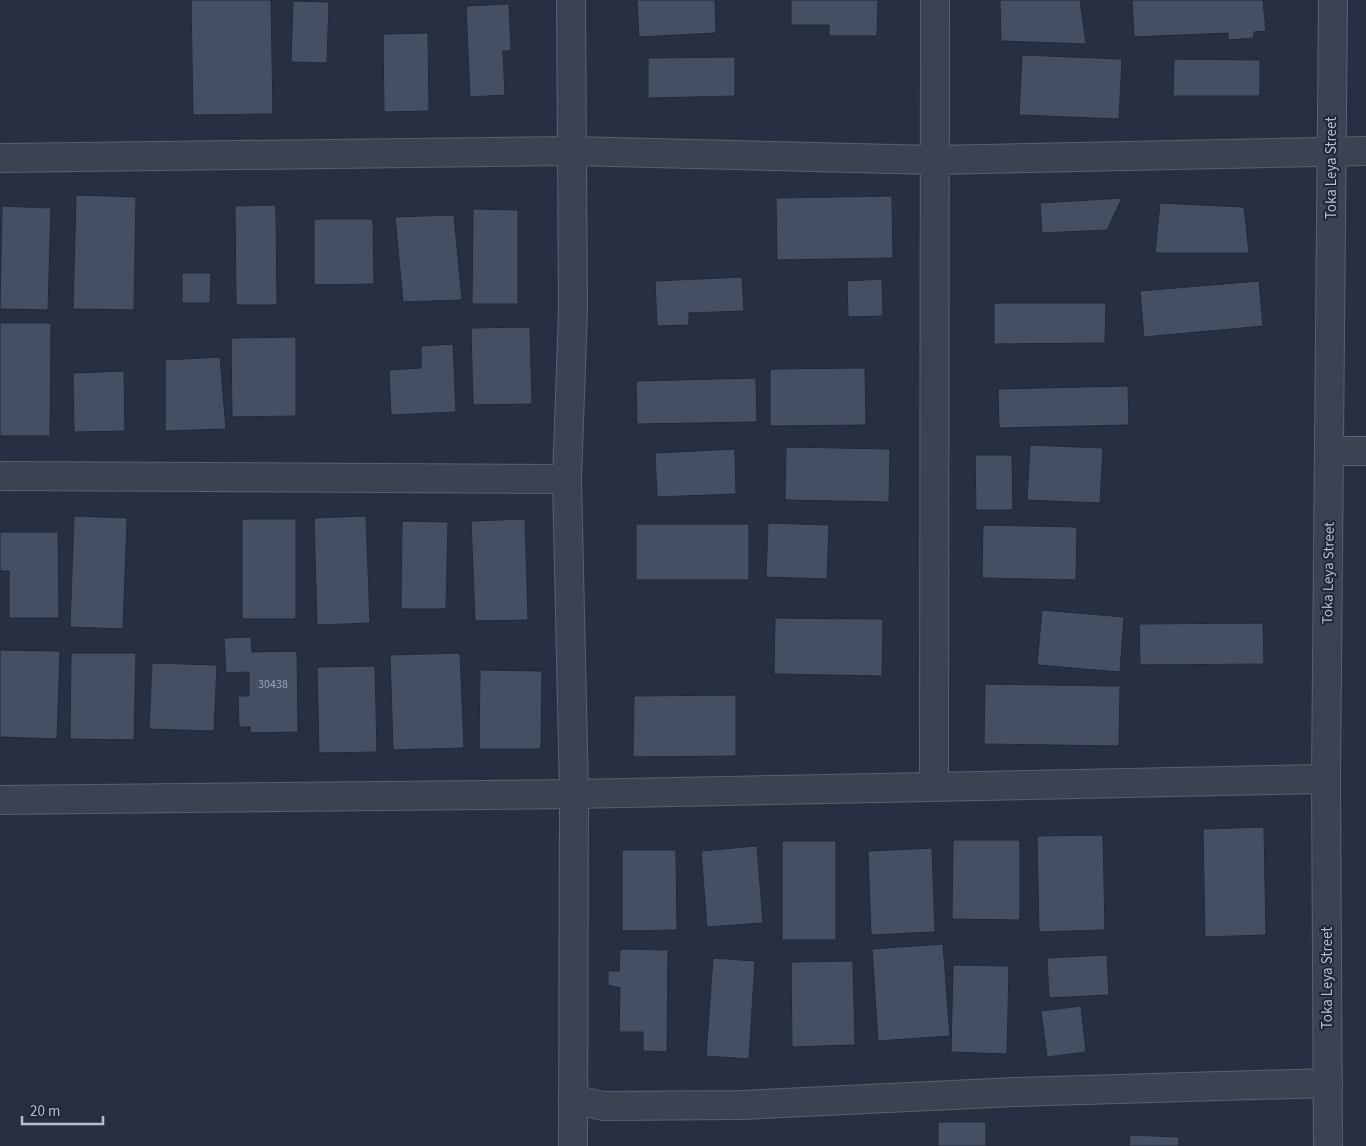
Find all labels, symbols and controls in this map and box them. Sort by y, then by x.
street label: Toka Leya Street [1321,117,1342,219]
street label: Toka Leya Street [1317,522,1340,624]
house number: 30438 [258,676,288,693]
street label: Toka Leya Street [1317,927,1338,1029]
scale bar [22,1094,104,1126]
text: 20 m [30,1101,60,1122]

